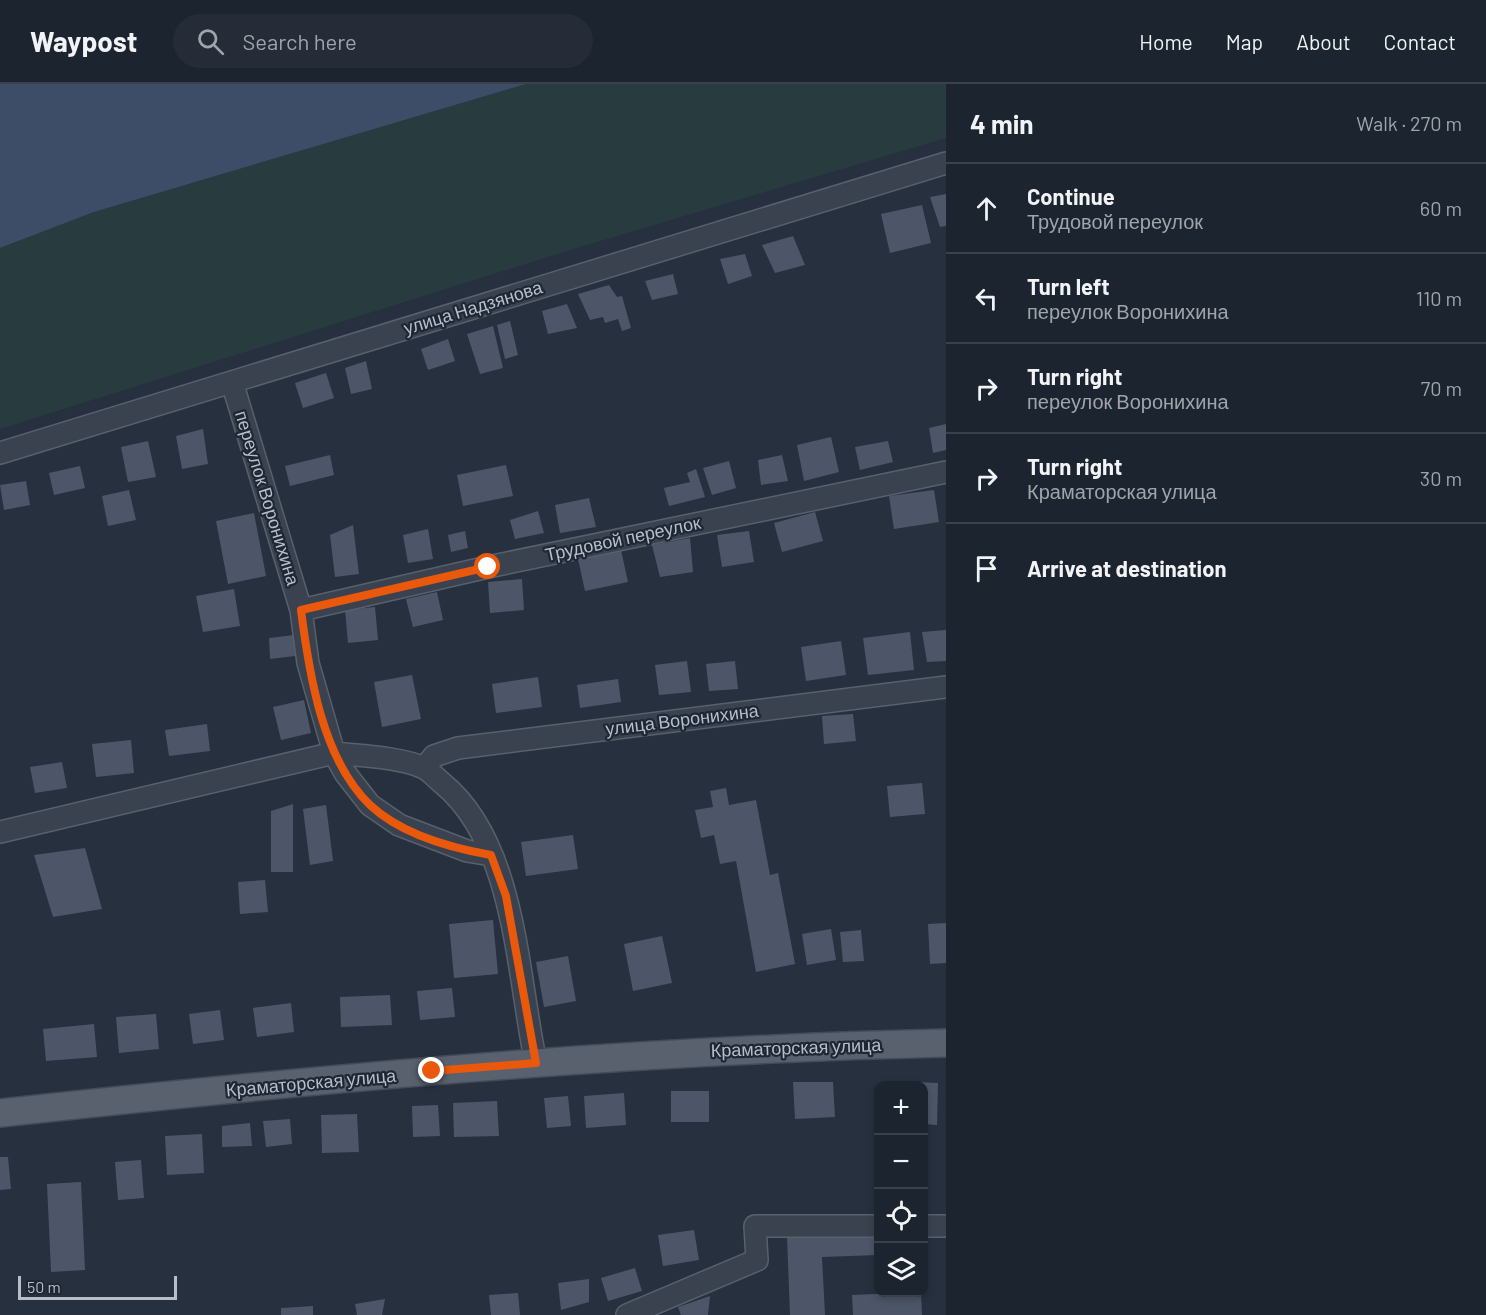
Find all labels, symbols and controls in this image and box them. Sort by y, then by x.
search box [173,14,593,68]
text: Waypost [30,24,137,58]
icon: search [194,25,227,58]
text: Search here [242,28,357,54]
text: Home [1139,29,1193,54]
text: Map [1226,29,1263,54]
text: About [1296,29,1351,54]
text: Contact [1384,29,1456,54]
text: 4 min [970,108,1034,139]
text: Walk · 270 m [1356,111,1462,135]
text: Continue [1027,183,1115,209]
icon: ahead [970,192,1003,225]
text: 60 m [1420,196,1462,220]
text: Трудовой переулок [1027,209,1203,233]
text: Turn left [1027,273,1110,299]
street label: улица Надзянова [401,275,546,339]
icon: left [970,282,1003,315]
text: 110 m [1416,286,1462,310]
text: переулок Воронихина [1027,299,1229,323]
text: Turn right [1027,363,1122,389]
icon: right [970,372,1003,405]
text: 70 m [1421,376,1462,400]
text: переулок Воронихина [1027,389,1229,413]
street label: переулок Воронихина [231,408,305,589]
text: Turn right [1027,453,1122,479]
icon: right [970,462,1003,495]
text: 30 m [1420,466,1462,490]
text: Краматорская улица [1027,479,1217,503]
street label: Трудовой переулок [543,511,703,565]
icon: arrive [970,552,1003,585]
route start [474,553,500,579]
text: Arrive at destination [1027,555,1226,581]
street label: улица Воронихина [604,699,761,739]
street label: Краматорская улица [710,1033,883,1061]
route end [418,1057,444,1083]
street label: Краматорская улица [225,1064,398,1100]
map controls [874,1081,928,1297]
button: + [874,1081,928,1135]
button: − [874,1135,928,1189]
button: locate [874,1189,928,1243]
button: layers [874,1243,928,1297]
scale bar [18,1273,177,1300]
text: 50 m [27,1277,61,1296]

